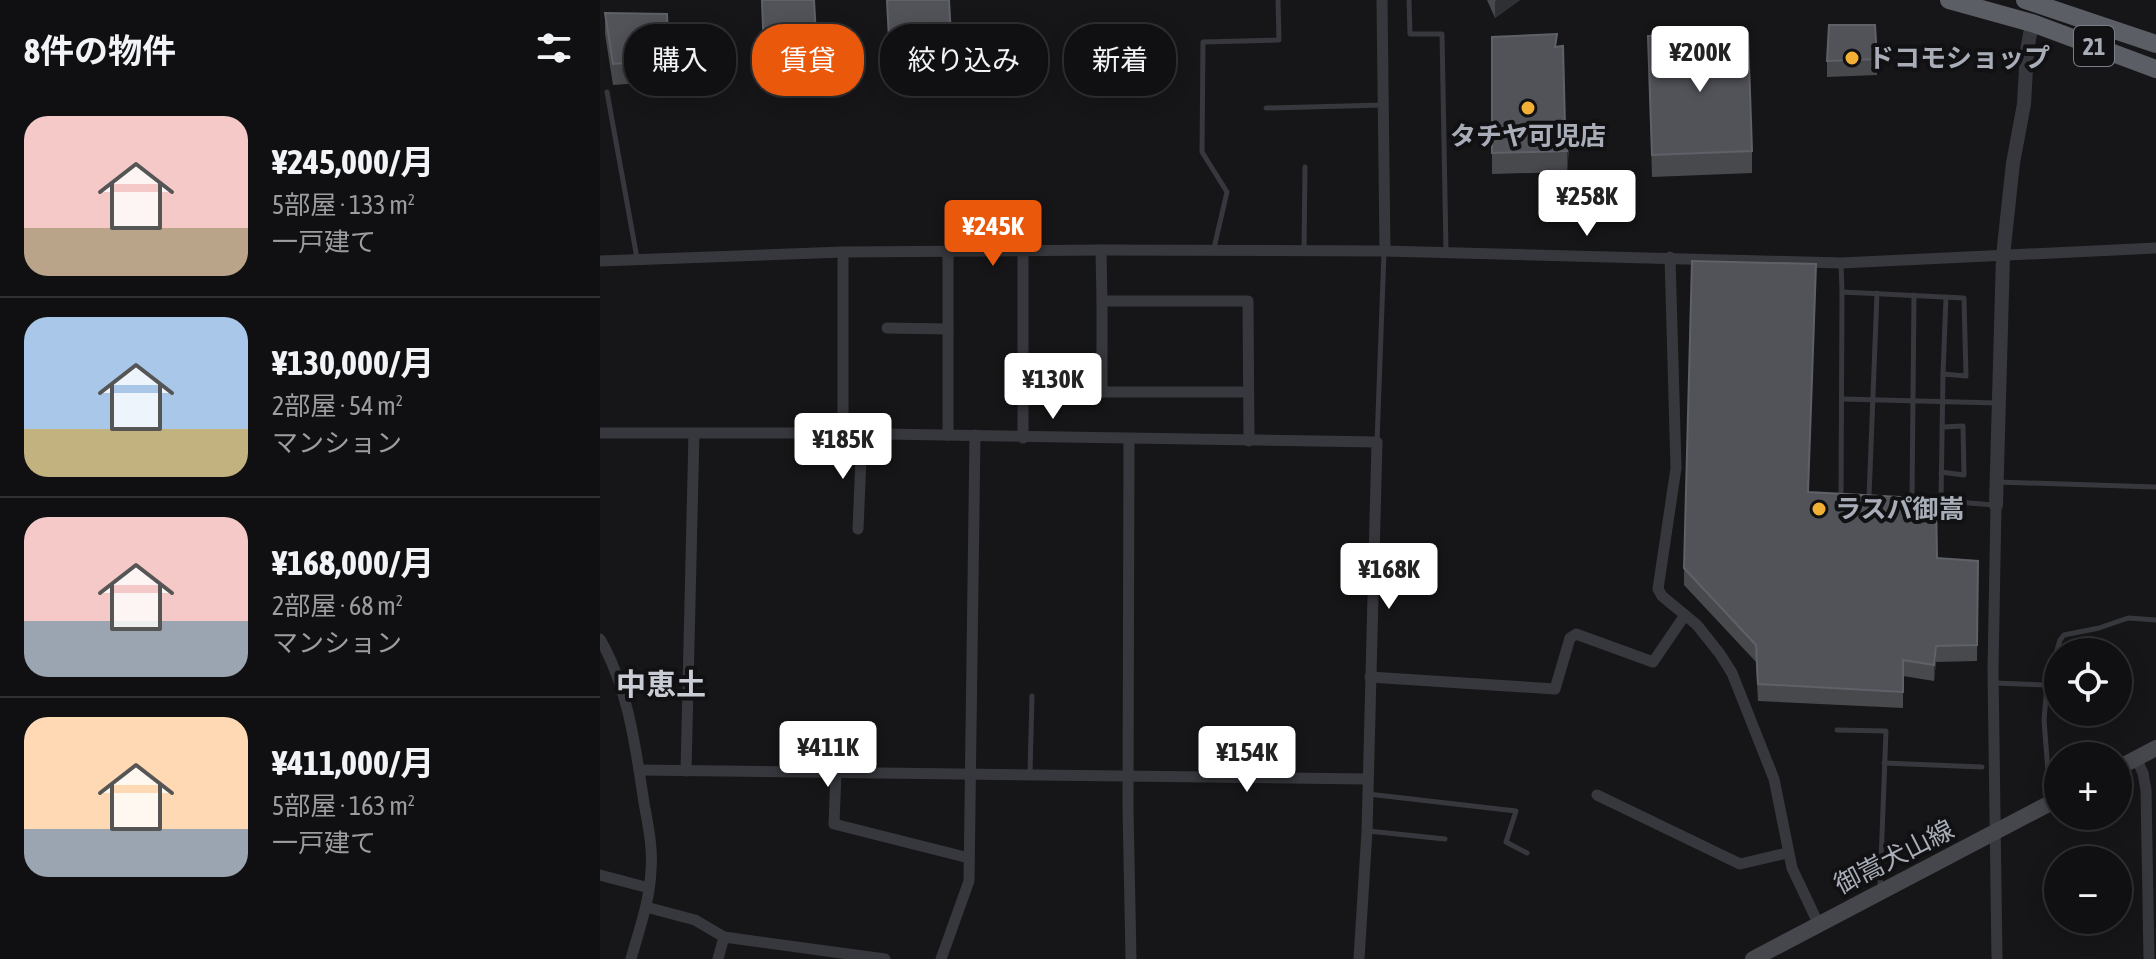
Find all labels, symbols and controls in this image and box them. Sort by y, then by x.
chip: 購入 [624,24,736,96]
chip: 賃貸 [752,24,864,96]
chip: 絞り込み [880,24,1048,96]
chip: 新着 [1064,24,1176,96]
icon: filters [532,26,576,70]
pin: ¥200K [1644,26,1756,94]
road number: 21 [2074,26,2114,66]
text: 8件の物件 [24,31,176,70]
text: ¥200K [1670,37,1730,67]
place label: ドコモショップ [1868,43,2050,73]
marker: ドコモショップ [1843,49,1861,67]
marker: タチヤ可児店 [1519,99,1537,117]
place label: タチヤ可児店 [1450,121,1606,151]
text: ¥245,000/月 [272,142,435,181]
icon: home [88,148,184,244]
pin: ¥258K [1531,170,1643,238]
text: ¥258K [1557,181,1617,211]
text: 5部屋 · 133 m² [272,190,415,220]
pin: ¥245K [937,200,1049,268]
text: ¥245K [963,211,1023,241]
text: 一戸建て [272,227,376,257]
text: ¥130,000/月 [272,343,435,382]
icon: home [88,349,184,445]
pin: ¥130K [997,353,1109,421]
text: ¥130K [1023,364,1083,394]
text: 2部屋 · 54 m² [272,391,403,421]
pin: ¥185K [787,413,899,481]
text: ¥185K [813,424,873,454]
text: マンション [272,428,402,458]
place label: ラスパ御嵩 [1835,494,1964,524]
marker: ラスパ御嵩 [1810,500,1828,518]
text: ¥168,000/月 [272,543,435,582]
pin: ¥168K [1333,543,1445,611]
icon: home [88,549,184,645]
text: ¥168K [1359,554,1419,584]
text: 2部屋 · 68 m² [272,591,403,621]
text: マンション [272,628,402,658]
map controls [2044,638,2132,934]
button: locate [2044,638,2132,726]
district label: 中恵土 [616,667,706,701]
pin: ¥411K [772,721,884,789]
pin: ¥154K [1191,726,1303,794]
text: ¥411K [798,732,858,762]
text: ¥154K [1217,737,1277,767]
button: + [2044,742,2132,830]
text: ¥411,000/月 [272,743,435,782]
icon: home [88,749,184,845]
text: 5部屋 · 163 m² [272,791,415,821]
street label: 御嵩犬山線 [1829,814,1959,900]
text: 一戸建て [272,828,376,858]
button: − [2044,846,2132,934]

